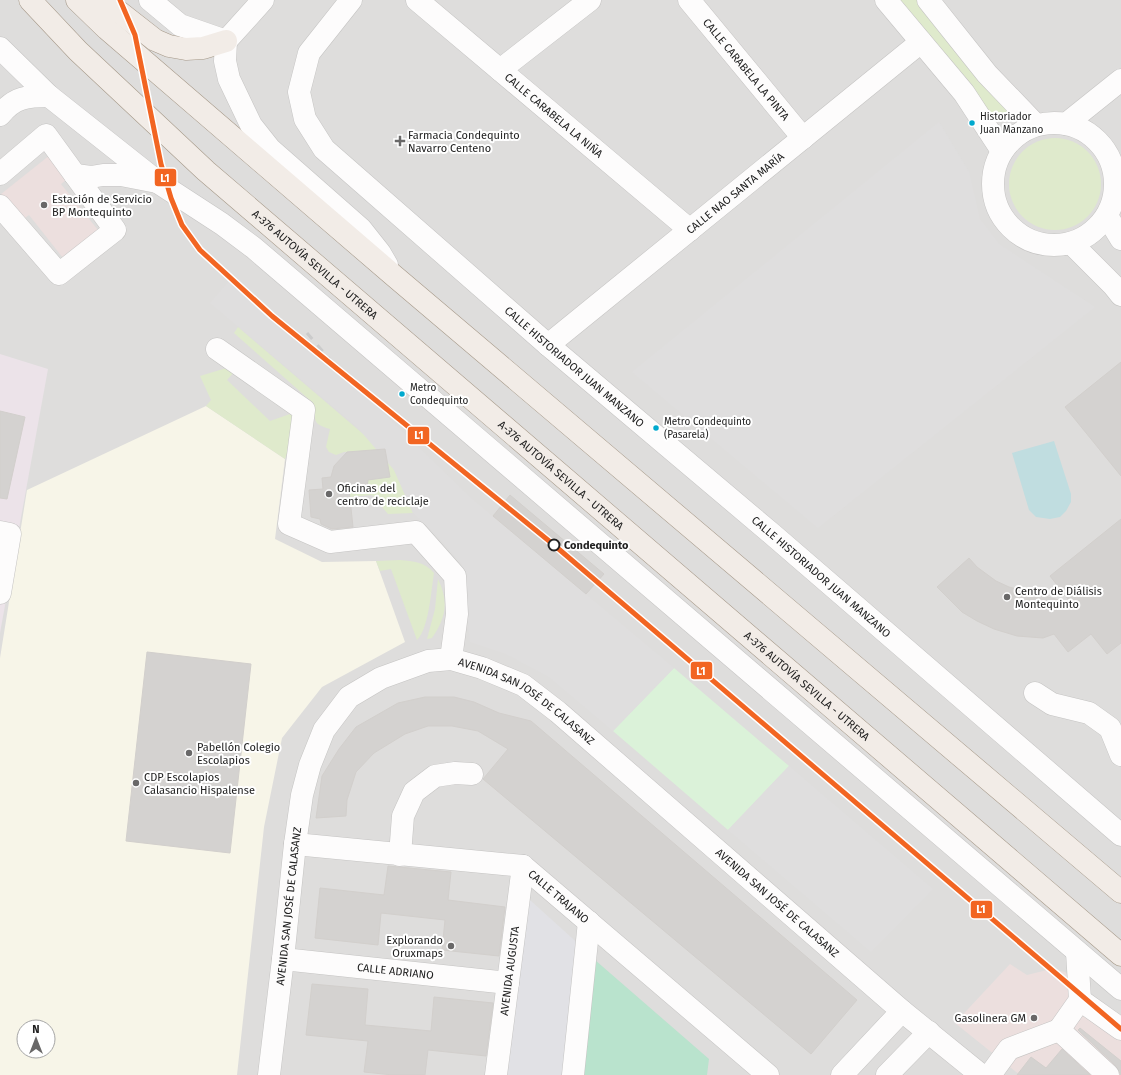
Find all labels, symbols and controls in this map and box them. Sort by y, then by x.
street label: CALLE CARABELA LA PINTA [700,16,793,124]
street label: CALLE CARABELA LA NIÑA [502,70,606,161]
place label: Historiador Juan Manzano [980,111,1043,136]
marker: Historiador Juan Manzano [967,118,977,128]
place label: Farmacia Condequinto Navarro Centeno [408,129,520,155]
marker: Farmacia Condequinto Navarro Centeno [395,136,405,146]
street label: CALLE NAO SANTA MARÍA [684,149,787,236]
line badge: L1 [154,168,177,187]
text: L1 [160,172,170,185]
place label: Estación de Servicio BP Montequinto [52,193,152,219]
marker: Estación de Servicio BP Montequinto [39,200,49,210]
street label: A-376 AUTOVÍA SEVILLA - UTRERA [250,207,381,322]
street label: CALLE HISTORIADOR JUAN MANZANO [502,304,647,430]
place label: Metro Condequinto [410,382,468,407]
marker: Metro Condequinto [397,389,407,399]
place label: Metro Condequinto (Pasarela) [664,416,751,441]
street label: A-376 AUTOVÍA SEVILLA - UTRERA [496,418,627,533]
marker: Metro Condequinto (Pasarela) [651,423,661,433]
line badge: L1 [407,426,430,445]
text: L1 [414,429,424,442]
place label: Oficinas del centro de reciclaje [337,482,429,508]
marker: Oficinas del centro de reciclaje [324,489,334,499]
street label: CALLE HISTORIADOR JUAN MANZANO [749,513,893,640]
marker: Condequinto [547,538,561,552]
place label: Condequinto [564,539,629,552]
place label: Centro de Diálisis Montequinto [1015,585,1102,611]
marker: Centro de Diálisis Montequinto [1002,592,1012,602]
street label: A-376 AUTOVÍA SEVILLA - UTRERA [742,629,873,744]
street label: AVENIDA SAN JOSÉ DE CALASANZ [457,655,597,748]
line badge: L1 [690,661,713,680]
text: L1 [696,665,706,678]
place label: Pabellón Colegio Escolapios [197,741,280,767]
marker: Pabellón Colegio Escolapios [184,748,194,758]
place label: CDP Escolapios Calasancio Hispalense [144,771,255,797]
marker: CDP Escolapios Calasancio Hispalense [131,778,141,788]
street label: AVENIDA SAN JOSÉ DE CALASANZ [273,826,304,986]
street label: AVENIDA SAN JOSÉ DE CALASANZ [713,846,842,960]
street label: CALLE TRAJANO [526,867,592,926]
line badge: L1 [970,900,993,919]
text: L1 [976,903,986,916]
street label: AVENIDA AUGUSTA [497,925,522,1016]
place label: Explorando Oruxmaps [386,934,443,960]
marker: Explorando Oruxmaps [446,941,456,951]
street label: CALLE ADRIANO [356,960,434,982]
place label: Gasolinera GM [955,1012,1026,1025]
marker: Gasolinera GM [1029,1013,1039,1023]
north arrow [16,1019,56,1059]
text: N [32,1023,40,1036]

